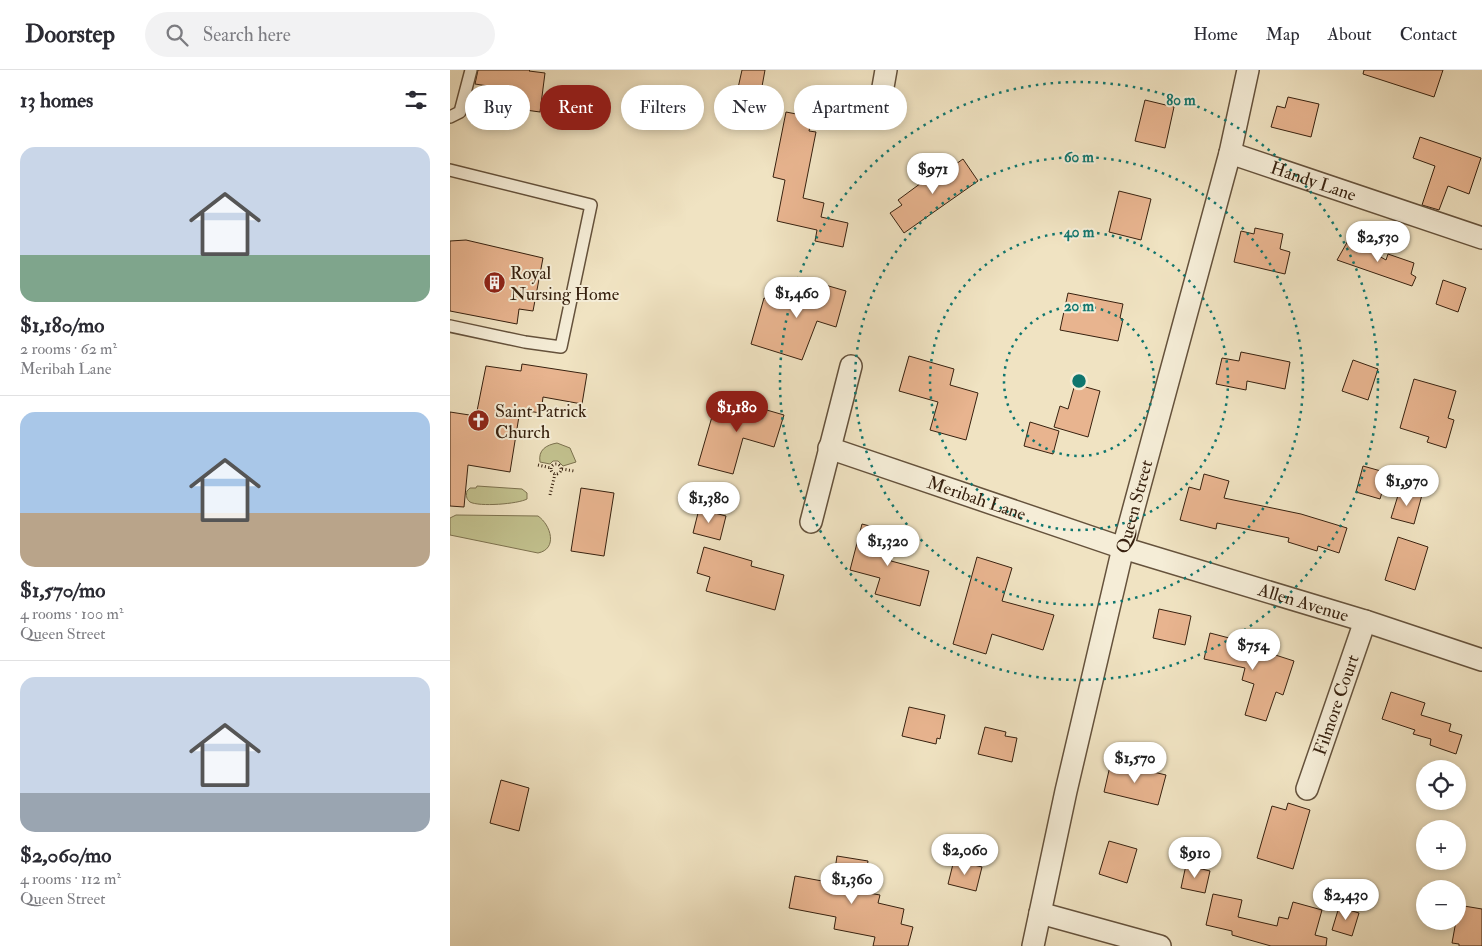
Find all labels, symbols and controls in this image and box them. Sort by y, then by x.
search box [145,12,495,57]
text: Doorstep [25,19,115,50]
icon: search [163,21,191,49]
text: Search here [203,23,291,47]
text: Home [1193,23,1238,46]
text: Map [1266,23,1300,46]
text: About [1328,23,1372,46]
text: Contact [1400,23,1457,46]
chip: Buy [465,85,530,130]
chip: Rent [540,85,611,130]
chip: Filters [621,85,704,130]
chip: New [714,85,784,130]
chip: Apartment [794,85,907,130]
icon: filters [402,86,430,114]
text: 13 homes [20,87,93,114]
text: 80 m [1166,91,1196,110]
text: 60 m [1064,148,1094,167]
pin: $971 [903,152,963,195]
street label: Handy Lane [1267,156,1360,207]
text: $971 [918,159,948,179]
icon: home [180,179,270,269]
pin: $2,530 [1337,220,1419,263]
text: 40 m [1063,223,1095,242]
text: $2,530 [1357,227,1399,247]
place label: Royal Nursing Home [510,262,620,306]
building icon: Royal Nursing Home [482,271,506,295]
pin: $1,460 [756,276,838,319]
text: $1,460 [775,283,819,303]
text: 20 m [1064,297,1094,316]
text: $1,180/mo [20,312,104,339]
text: 2 rooms · 62 m² [20,339,117,359]
text: Meribah Lane [20,359,111,379]
centre of rings [1070,372,1088,390]
pin: $1,180 [696,390,778,433]
text: $1,180 [717,397,757,417]
place label: Saint Patrick Church [495,400,587,444]
church icon: Saint Patrick Church [467,409,491,433]
icon: home [180,445,270,535]
street label: Queen Street [1111,457,1158,556]
pin: $1,970 [1366,464,1448,507]
street label: Meribah Lane [924,471,1029,526]
text: $1,970 [1386,471,1428,491]
pin: $1,380 [668,482,750,524]
text: $1,380 [689,488,729,508]
pin: $1,320 [847,524,929,567]
text: $1,320 [867,531,909,551]
text: $1,570/mo [20,577,105,604]
street label: Allen Avenue [1254,578,1352,628]
text: 4 rooms · 100 m² [20,604,123,624]
text: Queen Street [20,624,105,644]
pin: $754 [1223,628,1283,671]
text: $754 [1237,635,1269,655]
street label: Filmore Court [1309,652,1365,758]
icon: home [180,710,270,800]
pin: $1,570 [1094,742,1176,784]
text: $1,570 [1115,748,1155,768]
map controls [1416,760,1466,930]
button: locate [1416,760,1466,810]
button: + [1416,820,1466,870]
pin: $2,060 [924,834,1006,876]
pin: $910 [1165,836,1225,879]
text: $2,060 [942,840,988,860]
text: $2,060/mo [20,842,111,869]
text: $910 [1179,843,1211,863]
pin: $1,360 [811,862,893,905]
text: 4 rooms · 112 m² [20,869,121,889]
text: $1,360 [832,869,872,889]
pin: $2,430 [1305,878,1387,921]
button: − [1416,880,1466,930]
text: $2,430 [1324,885,1368,905]
text: Queen Street [20,889,105,909]

